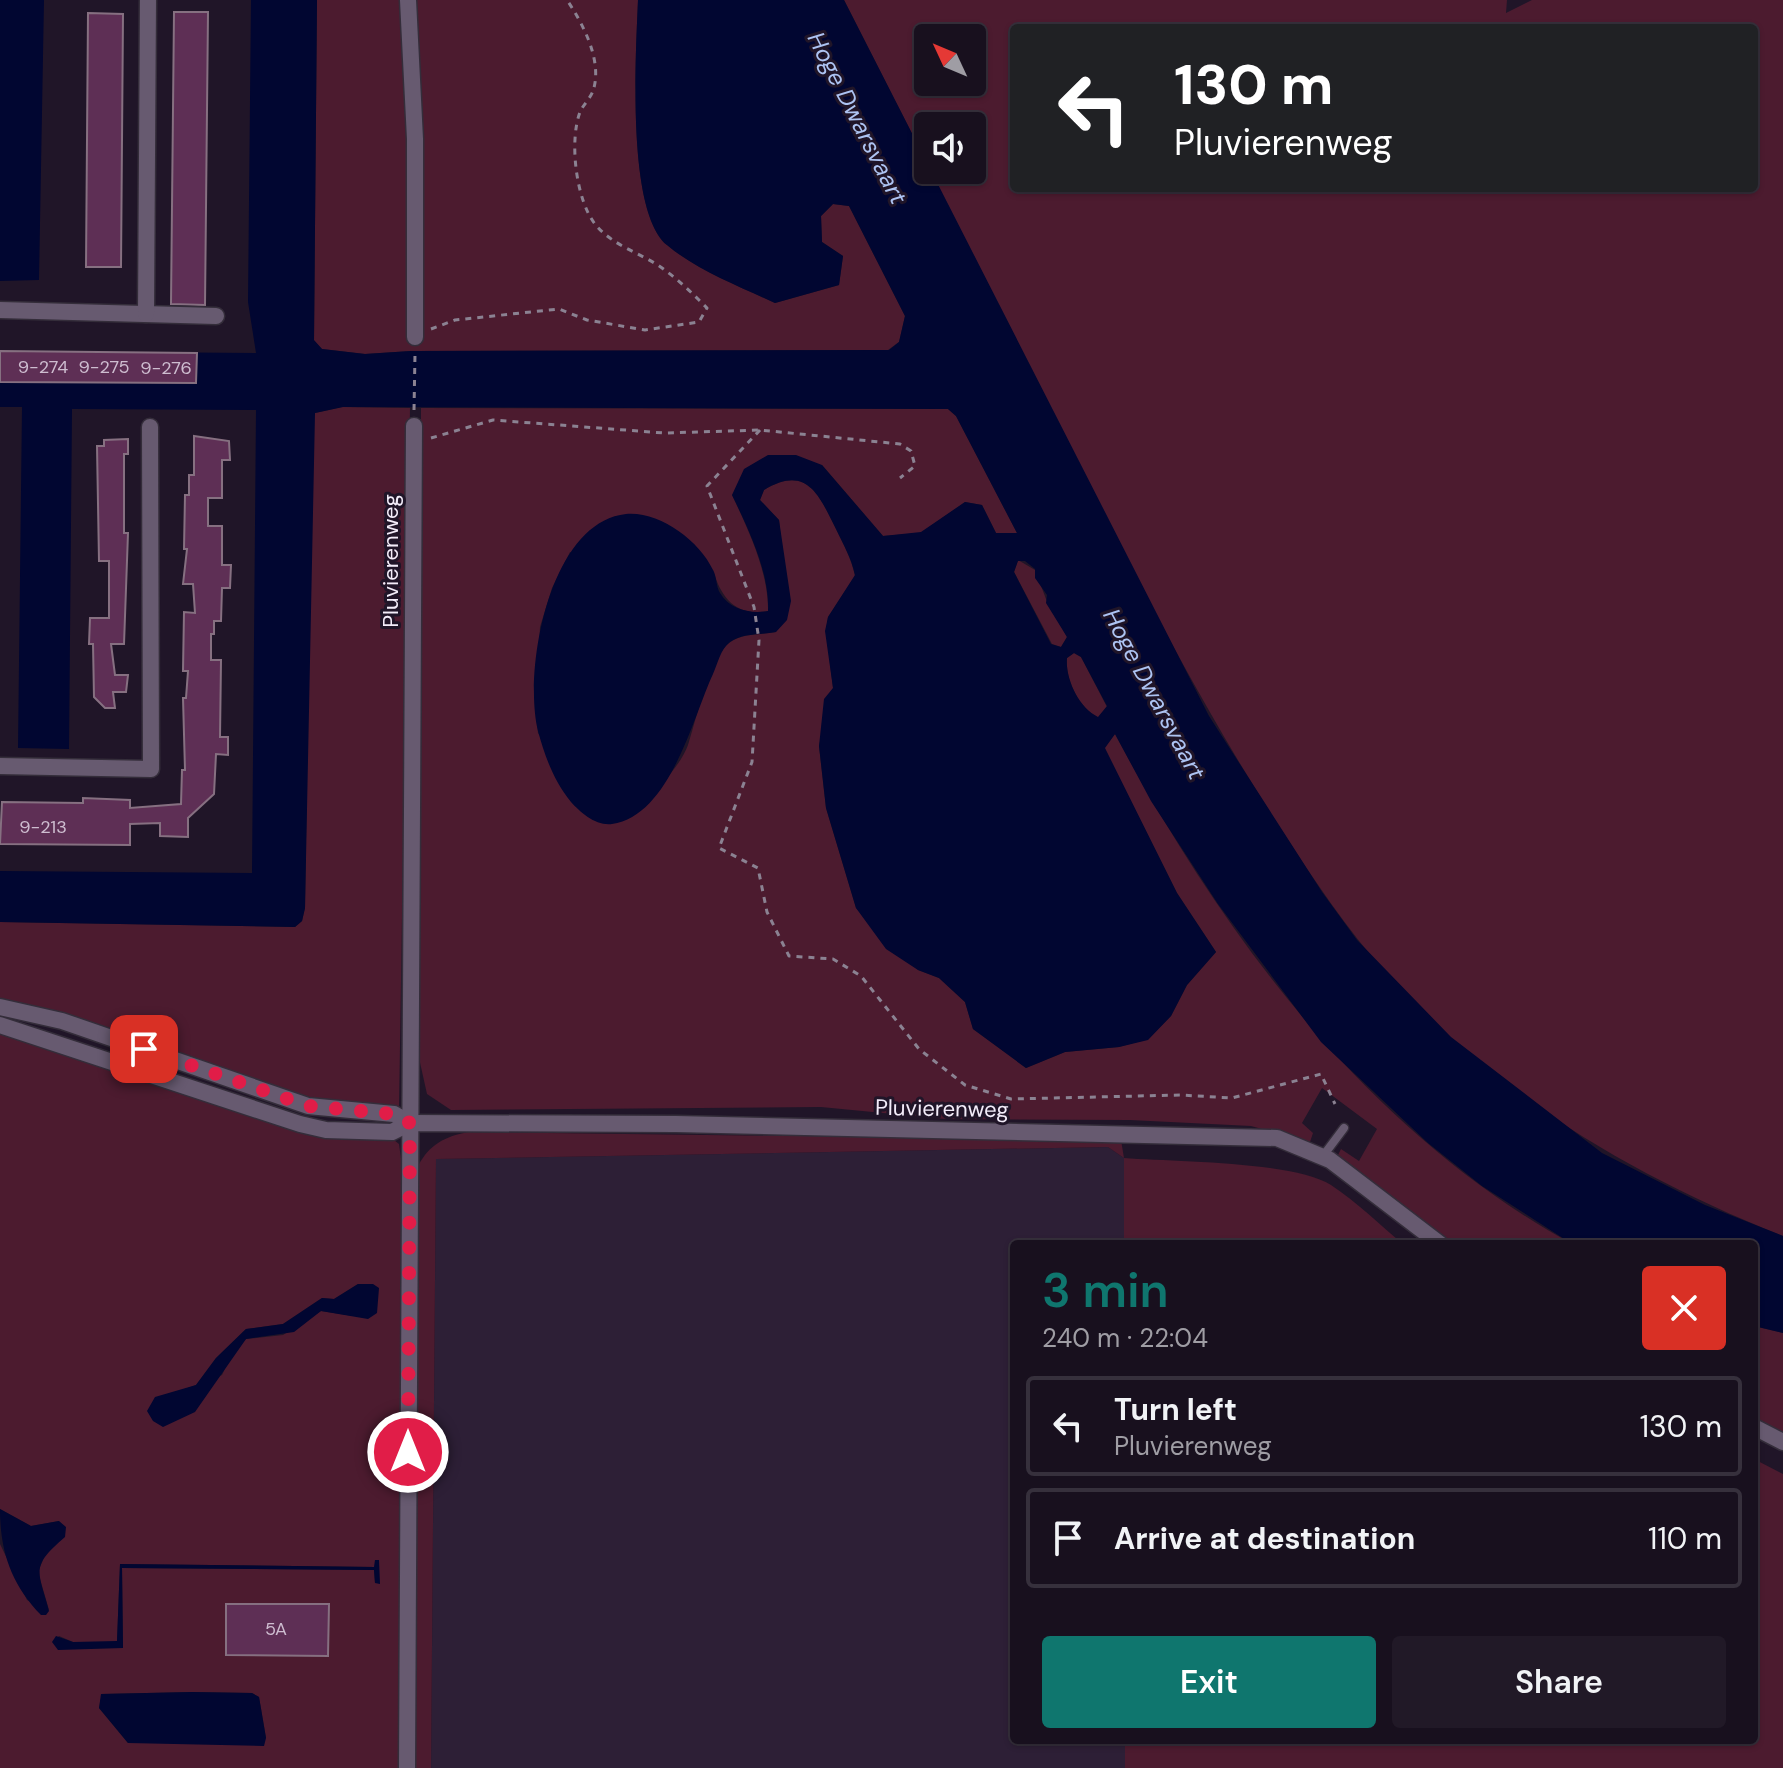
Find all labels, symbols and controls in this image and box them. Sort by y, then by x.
north arrow [914,24,986,96]
map controls [914,24,986,184]
water label: Hoge Dwarsvaart [801,26,915,210]
text: 130 m [1174,48,1333,121]
icon: left [1042,56,1146,160]
button: sound [914,112,986,184]
text: Pluvierenweg [1174,119,1393,166]
house number: 9-274 [18,355,68,379]
house number: 9-275 [78,355,130,379]
house number: 9-276 [140,356,192,380]
street label: Pluvierenweg [376,494,405,628]
water label: Hoge Dwarsvaart [1096,603,1213,785]
house number: 9-213 [19,815,67,839]
pin [110,1015,178,1083]
icon: arrive [122,1027,166,1071]
street label: Pluvierenweg [875,1093,1009,1124]
text: 3 min [1042,1259,1169,1322]
button: close [1642,1266,1726,1350]
text: 240 m · 22:04 [1042,1321,1208,1355]
text: Turn left [1114,1390,1237,1429]
icon: left [1046,1404,1090,1448]
text: 130 m [1640,1407,1722,1446]
position arrow [366,1410,450,1494]
text: Pluvierenweg [1114,1429,1272,1463]
icon: arrive [1046,1516,1090,1560]
text: Arrive at destination [1114,1519,1415,1558]
text: 110 m [1648,1519,1722,1558]
house number: 5A [265,1617,287,1641]
button: Exit [1042,1636,1376,1728]
button: Share [1392,1636,1726,1728]

